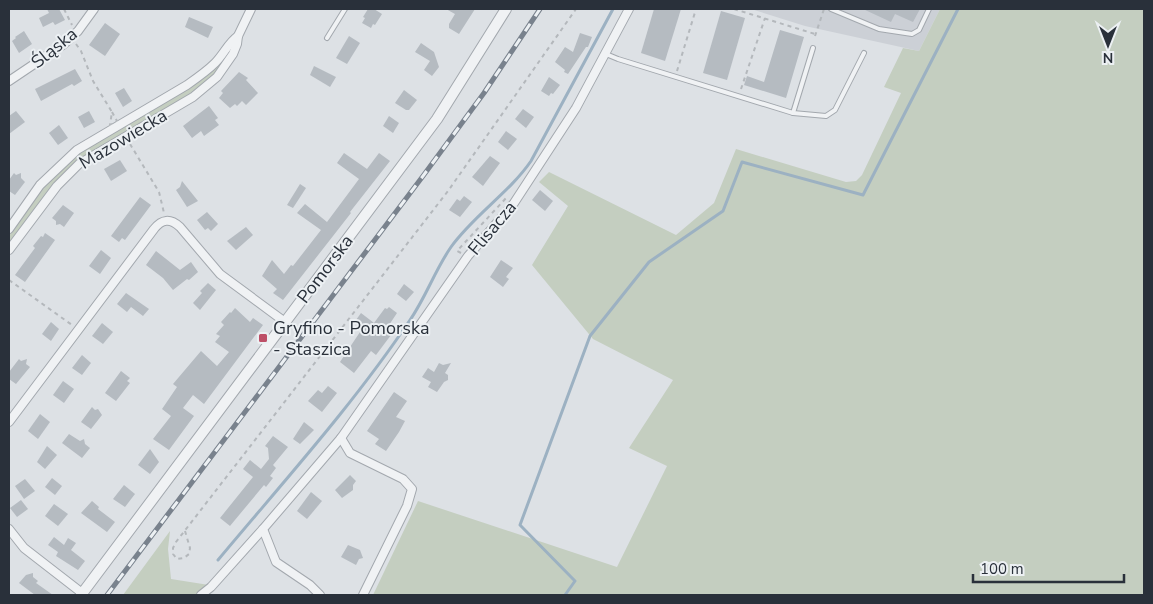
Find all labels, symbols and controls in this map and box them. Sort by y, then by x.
north arrow [1083,20,1133,70]
street label: Śląska [26,22,82,74]
text: N [1103,48,1113,67]
street label: Mazowiecka [75,103,171,175]
street label: Flisacza [462,196,522,260]
street label: Pomorska [291,230,359,308]
place label: Gryfino - Pomorska - Staszica [273,316,429,361]
marker: Gryfino - Pomorska - Staszica [257,332,269,344]
scale bar [973,552,1124,584]
text: 100 m [980,559,1024,579]

